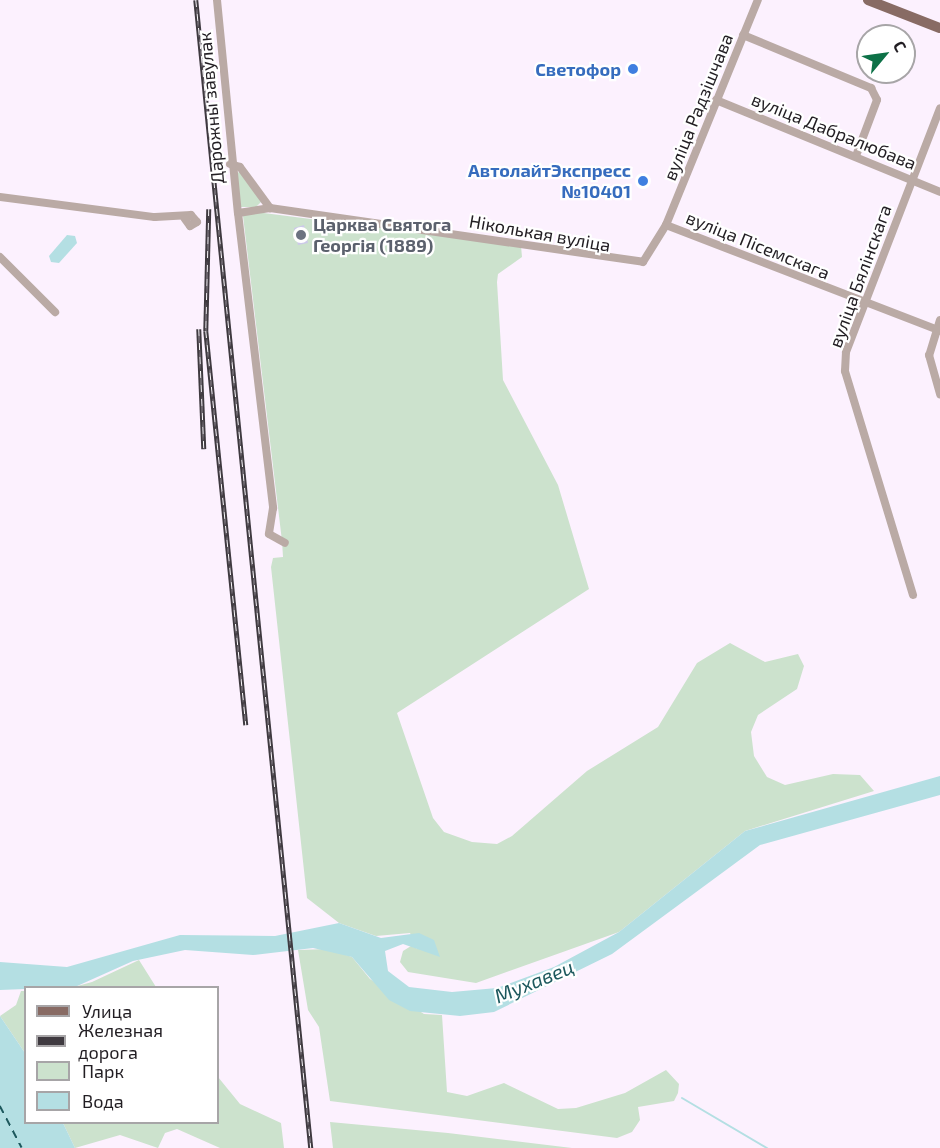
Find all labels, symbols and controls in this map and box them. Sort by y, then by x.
north arrow [856,24,916,84]
street label: вуліца Радзішчава [659,30,737,184]
street label: Дарожны завулак [194,31,228,185]
text: С [890,37,911,55]
place label: Светофор [535,58,621,80]
marker: Светофор [626,62,640,76]
street label: вуліца Дабралюбава [748,88,920,174]
place label: АвтолайтЭкспресс №10401 [468,160,631,202]
marker: АвтолайтЭкспресс №10401 [636,174,650,188]
street label: вуліца Бялінскага [824,202,896,350]
street label: вуліца Пісемскага [683,206,833,284]
street label: Ніколькая вуліца [468,210,612,256]
place label: Царква Святога Георгія (1889) [313,214,451,256]
marker: Царква Святога Георгія (1889) [294,228,308,242]
water label: Мухавец [491,954,577,1008]
legend [24,986,219,1124]
text: Улица [82,1000,132,1022]
text: Железная дорога [78,1019,163,1063]
text: Парк [82,1060,124,1082]
text: Вода [82,1090,124,1112]

